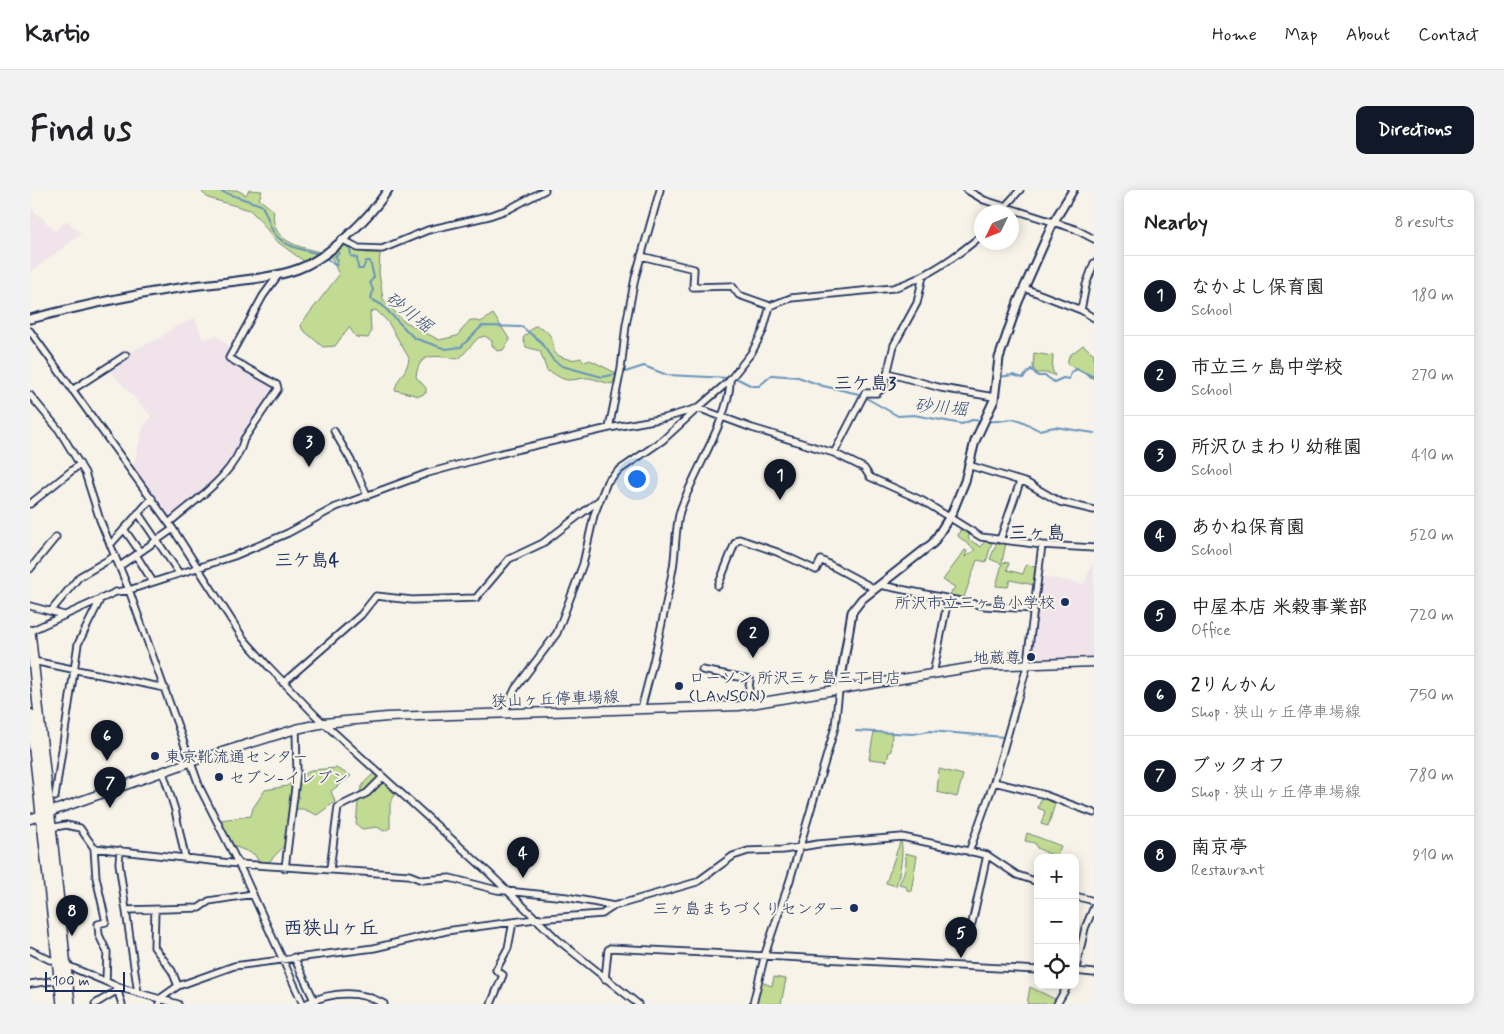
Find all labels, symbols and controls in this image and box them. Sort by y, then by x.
text: Kartio [25,19,90,50]
text: Home [1212,23,1257,47]
text: Map [1285,23,1318,47]
text: About [1346,23,1390,47]
text: Contact [1418,23,1479,47]
button: Directions [1356,106,1474,154]
text: Find us [30,107,132,153]
north arrow [974,205,1019,250]
text: Nearby [1144,209,1208,237]
text: 8 results [1394,212,1454,233]
text: なかよし保育園 [1191,275,1324,300]
text: 1 [1156,285,1164,306]
text: 180 m [1411,285,1454,306]
water label: 砂川堀 [380,287,438,339]
text: School [1191,300,1232,321]
text: 市立三ヶ島中学校 [1191,355,1343,380]
text: 2 [1156,365,1164,386]
text: 270 m [1411,365,1454,386]
district label: 三ケ島3 [834,372,897,396]
text: School [1191,380,1232,401]
water label: 砂川堀 [913,394,970,422]
pin: 3 [293,426,325,467]
text: 所沢ひまわり幼稚園 [1191,435,1362,460]
text: 3 [1156,445,1164,466]
text: 410 m [1411,445,1454,466]
pin: 1 [764,459,796,500]
text: School [1191,460,1232,481]
your location [624,466,650,492]
text: あかね保育園 [1191,515,1305,540]
district label: 三ヶ島 [1008,521,1066,546]
text: 4 [1155,525,1165,546]
text: 520 m [1409,525,1454,546]
text: School [1191,540,1232,561]
district label: 三ケ島4 [275,549,340,573]
place label: 所沢市立三ヶ島小学校 [895,593,1055,614]
text: 中屋本店 米穀事業部 [1191,595,1367,620]
marker: 所沢市立三ヶ島小学校 [1059,596,1071,608]
text: 5 [1155,605,1165,626]
text: 720 m [1409,605,1454,626]
pin: 2 [737,617,769,658]
text: Office [1191,620,1231,641]
place label: 地蔵尊 [973,648,1021,669]
marker: 地蔵尊 [1025,651,1037,663]
place label: ローソン 所沢三ヶ島三丁目店 (LAWSON) [689,668,901,707]
text: 2りんかん [1191,673,1277,698]
marker: ローソン 所沢三ヶ島三丁目店 (LAWSON) [673,680,685,692]
text: 6 [1156,685,1164,706]
text: 750 m [1409,685,1454,706]
street label: 狭山ヶ丘停車場線 [491,687,619,712]
text: Shop · 狭山ヶ丘停車場線 [1191,702,1361,723]
pin: 6 [91,720,123,761]
place label: 東京靴流通センター [165,747,308,768]
marker: 東京靴流通センター [149,750,161,762]
text: ブックオフ [1191,753,1286,778]
text: 7 [1155,765,1165,786]
text: 780 m [1409,765,1454,786]
pin: 7 [94,767,126,808]
place label: セブン-イレブン [229,768,348,789]
marker: セブン-イレブン [213,771,225,783]
text: Shop · 狭山ヶ丘停車場線 [1191,782,1361,803]
text: 南京亭 [1191,835,1248,860]
pin: 4 [507,837,539,878]
text: 8 [1155,845,1165,866]
text: 910 m [1413,845,1454,866]
map controls [1034,854,1079,989]
button: + [1034,854,1079,899]
text: Restaurant [1191,860,1265,881]
pin: 8 [56,895,88,936]
place label: 三ヶ島まちづくりセンター [653,899,844,920]
button: − [1034,899,1079,944]
marker: 三ヶ島まちづくりセンター [848,902,860,914]
district label: 西狭山ヶ丘 [283,916,379,941]
pin: 5 [945,917,977,958]
button: locate [1034,944,1079,989]
scale bar [45,969,125,992]
text: 100 m [52,972,90,990]

